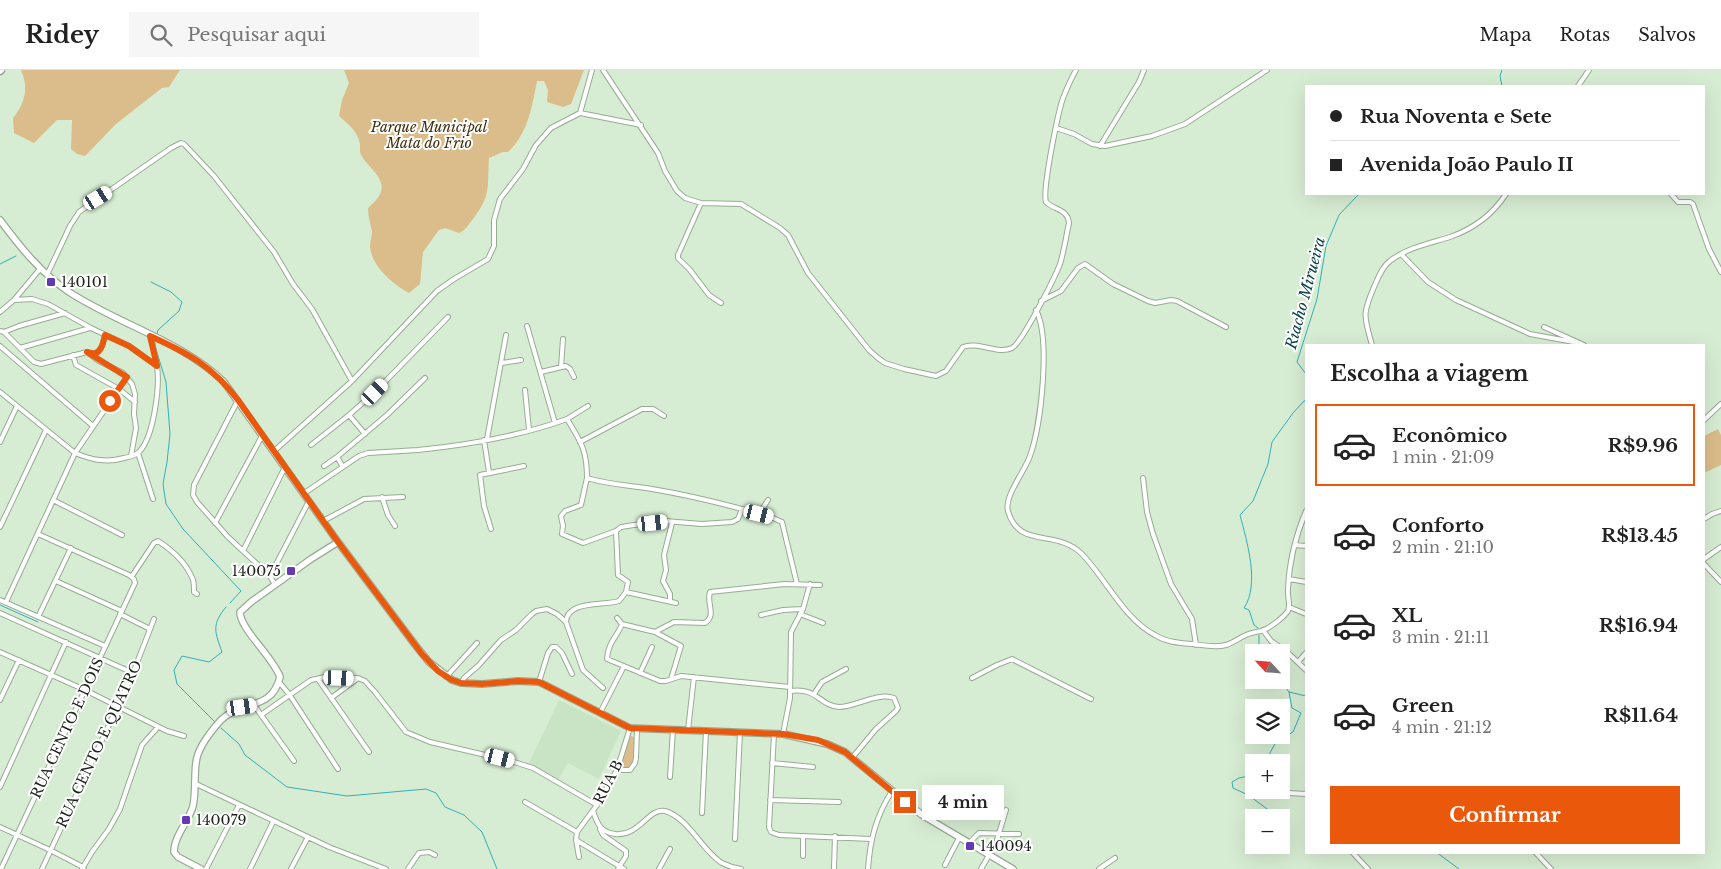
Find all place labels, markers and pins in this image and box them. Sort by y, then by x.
place label: 140101 [61,273,108,291]
marker: 140101 [45,276,57,288]
place label: 140075 [232,562,281,580]
marker: 140075 [285,565,297,577]
place label: 140079 [196,811,246,829]
marker: 140079 [180,814,192,826]
place label: 140094 [980,837,1032,855]
marker: 140094 [964,840,976,852]

